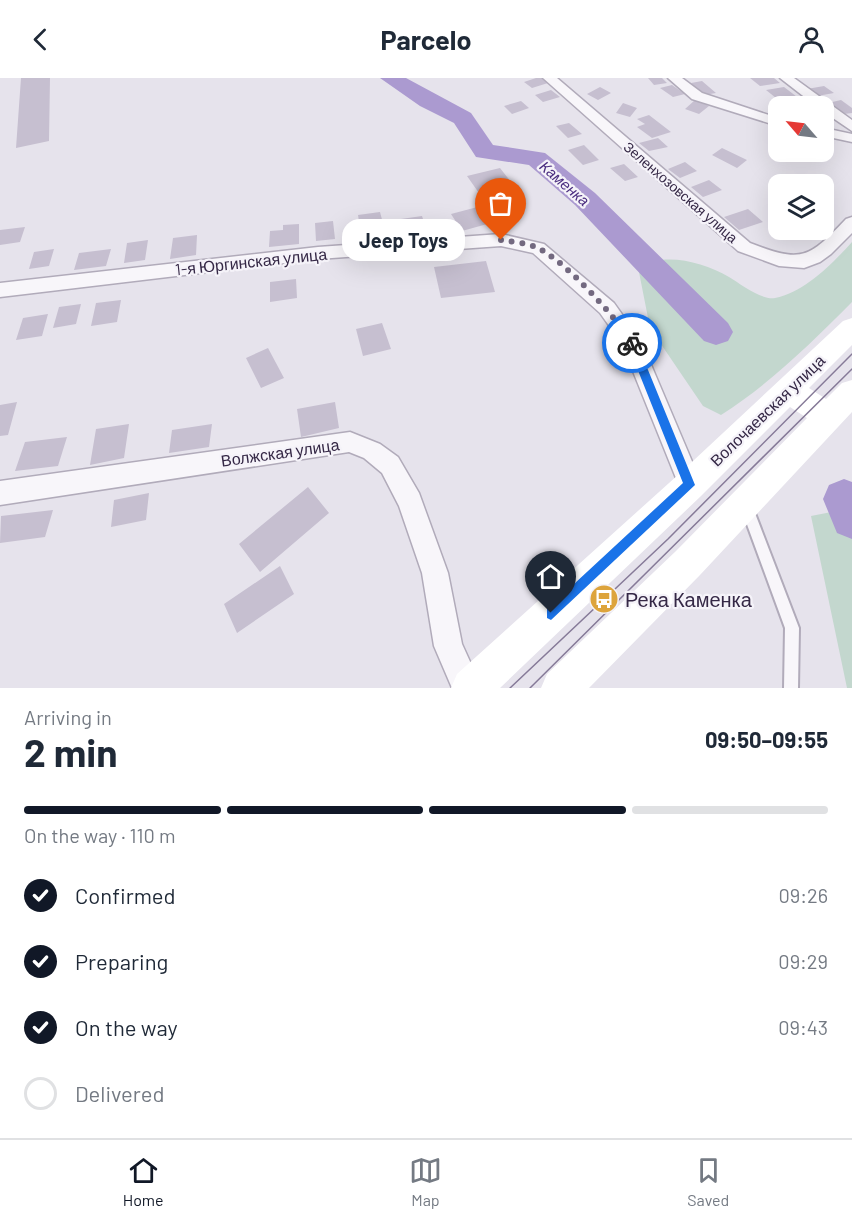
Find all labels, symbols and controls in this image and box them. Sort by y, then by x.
icon: back [24,23,57,56]
text: Parcelo [381,23,471,55]
icon: person [795,23,828,56]
north arrow [768,96,834,162]
map controls [768,96,834,240]
street label: Зеленхозовская улица [621,138,742,246]
water label: Каменка [537,157,593,209]
button: layers [768,174,834,240]
pin [475,178,526,240]
icon: bag [484,187,517,220]
callout: Jeep Toys [342,219,465,261]
text: Jeep Toys [359,228,448,252]
street label: 1-я Юргинская улица [174,244,328,278]
courier [602,313,662,373]
icon: bike [616,327,649,360]
street label: Волочаевская улица [706,350,828,470]
street label: Волжская улица [220,434,341,470]
pin [525,551,576,613]
icon: home [534,560,567,593]
bus stop icon: Река Каменка [588,583,620,615]
place label: Река Каменка [625,587,753,611]
text: Arriving in [24,705,112,729]
text: 09:50–09:55 [705,726,828,752]
text: 2 min [24,728,117,775]
text: On the way · 110 m [24,823,175,847]
icon: check [24,879,57,912]
text: Confirmed [75,882,175,908]
text: 09:26 [778,883,828,907]
icon: check [24,945,57,978]
text: Preparing [75,948,168,974]
text: 09:29 [778,949,828,973]
icon: check [24,1011,57,1044]
text: On the way [75,1014,178,1040]
text: 09:43 [778,1015,828,1039]
text: Delivered [75,1080,164,1106]
tab: Home [123,1154,164,1209]
tab: Map [409,1154,442,1209]
tab: Saved [687,1154,729,1209]

